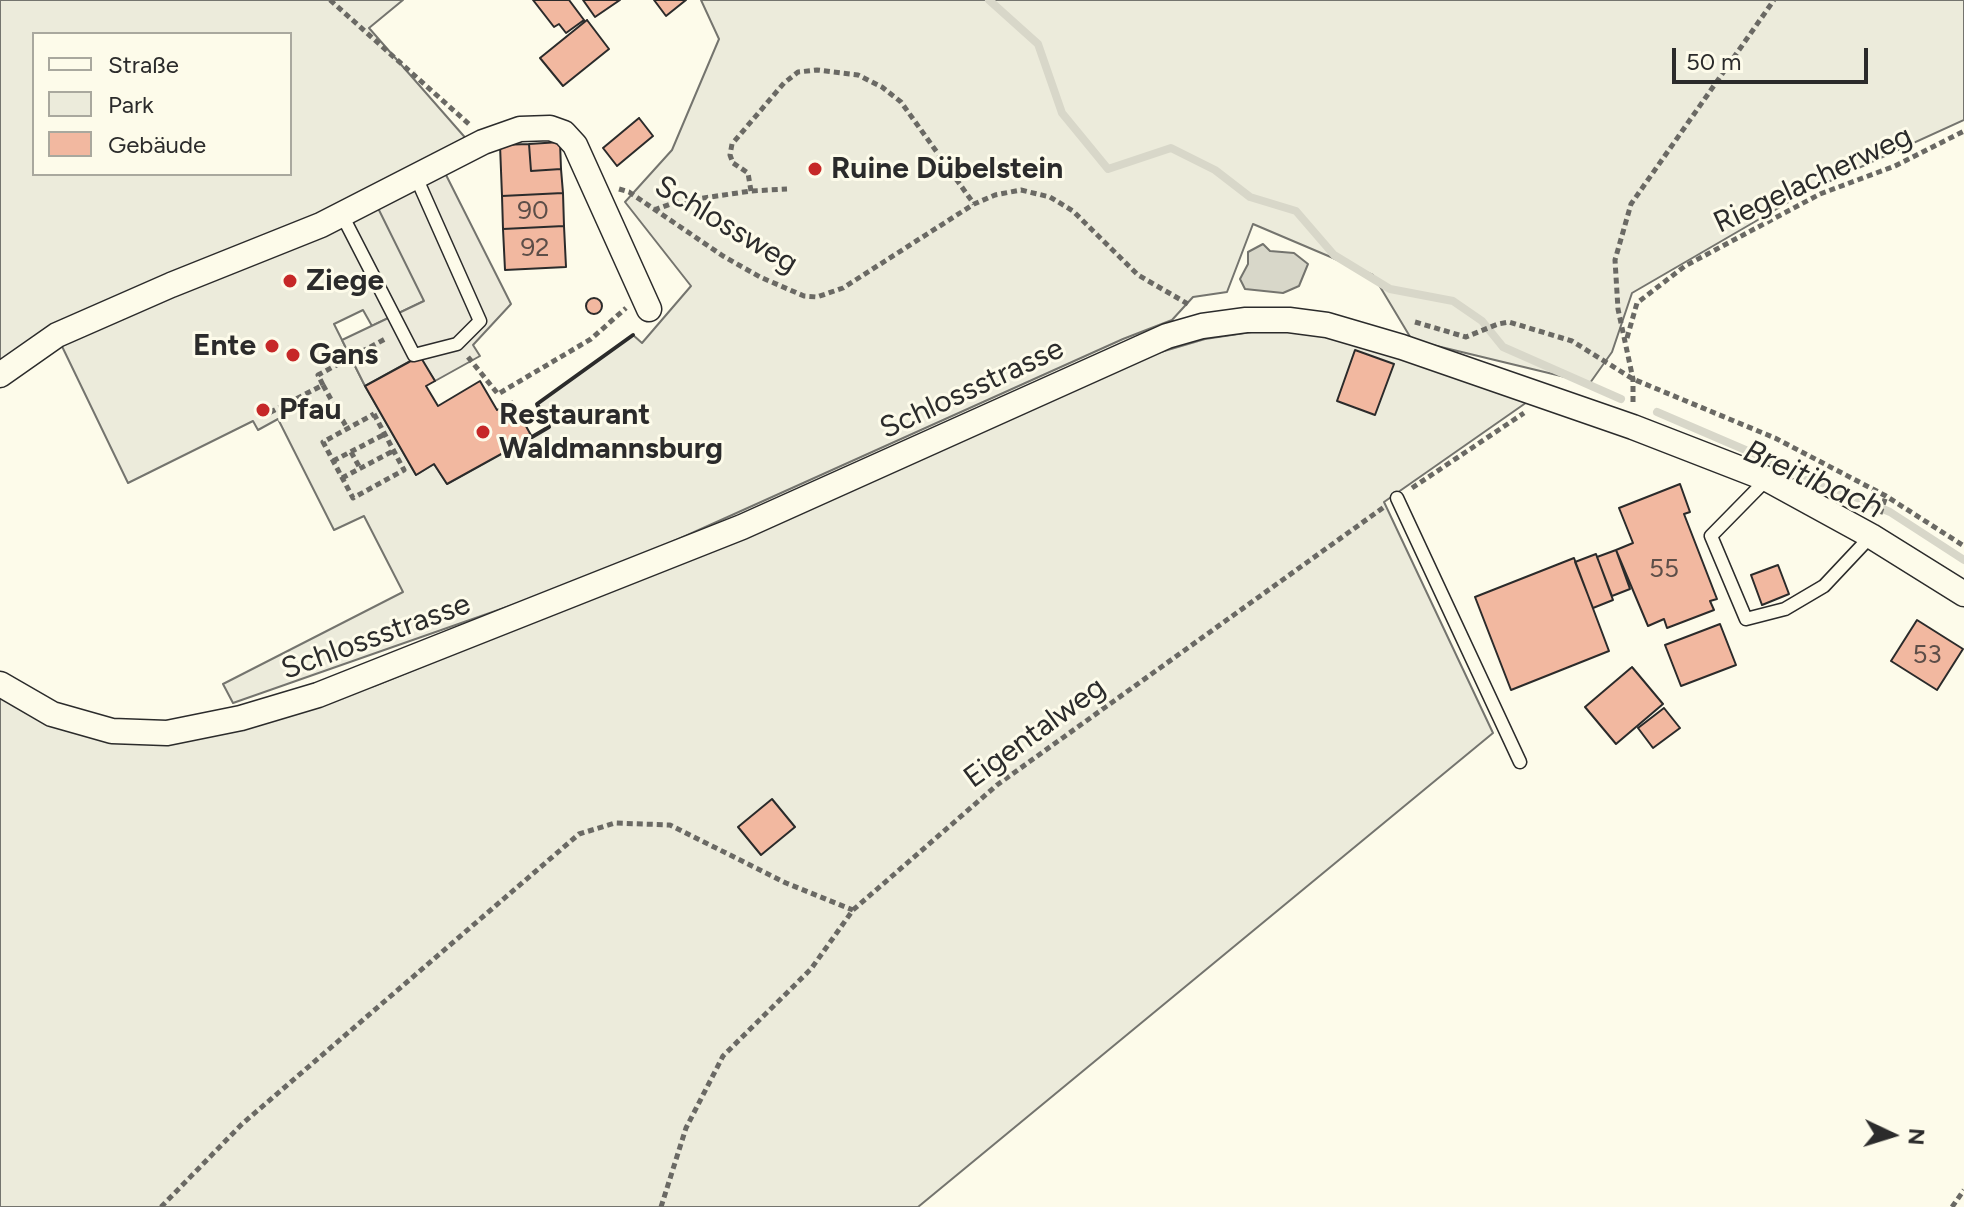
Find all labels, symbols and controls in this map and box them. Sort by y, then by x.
legend [32,32,292,176]
scale bar [1676,32,1872,82]
text: 50 m [1686,47,1742,76]
text: Straße [108,50,179,79]
text: Park [108,90,154,119]
street label: Riegelacherweg [1708,118,1918,242]
text: Gebäude [108,130,206,159]
place label: Ruine Dübelstein [831,151,1063,187]
marker: Ruine Dübelstein [806,160,824,178]
street label: Schlossweg [648,168,804,282]
house number: 90 [517,195,549,227]
house number: 92 [520,232,550,264]
place label: Ziege [306,263,384,299]
marker: Ziege [281,272,299,290]
place label: Ente [193,328,256,364]
street label: Schlossstrasse [874,331,1070,447]
marker: Ente [263,337,281,355]
place label: Gans [309,337,378,373]
marker: Gans [284,346,302,364]
place label: Pfau [279,392,342,428]
place label: Restaurant Waldmannsburg [499,397,723,468]
marker: Pfau [254,401,272,419]
marker: Restaurant Waldmannsburg [474,423,492,441]
water label: Breitibach [1738,432,1888,528]
house number: 55 [1649,553,1679,585]
street label: Schlossstrasse [277,586,475,688]
house number: 53 [1912,639,1942,671]
street label: Eigentalweg [957,670,1113,796]
north arrow [1852,1095,1932,1175]
text: N [1902,1127,1931,1146]

